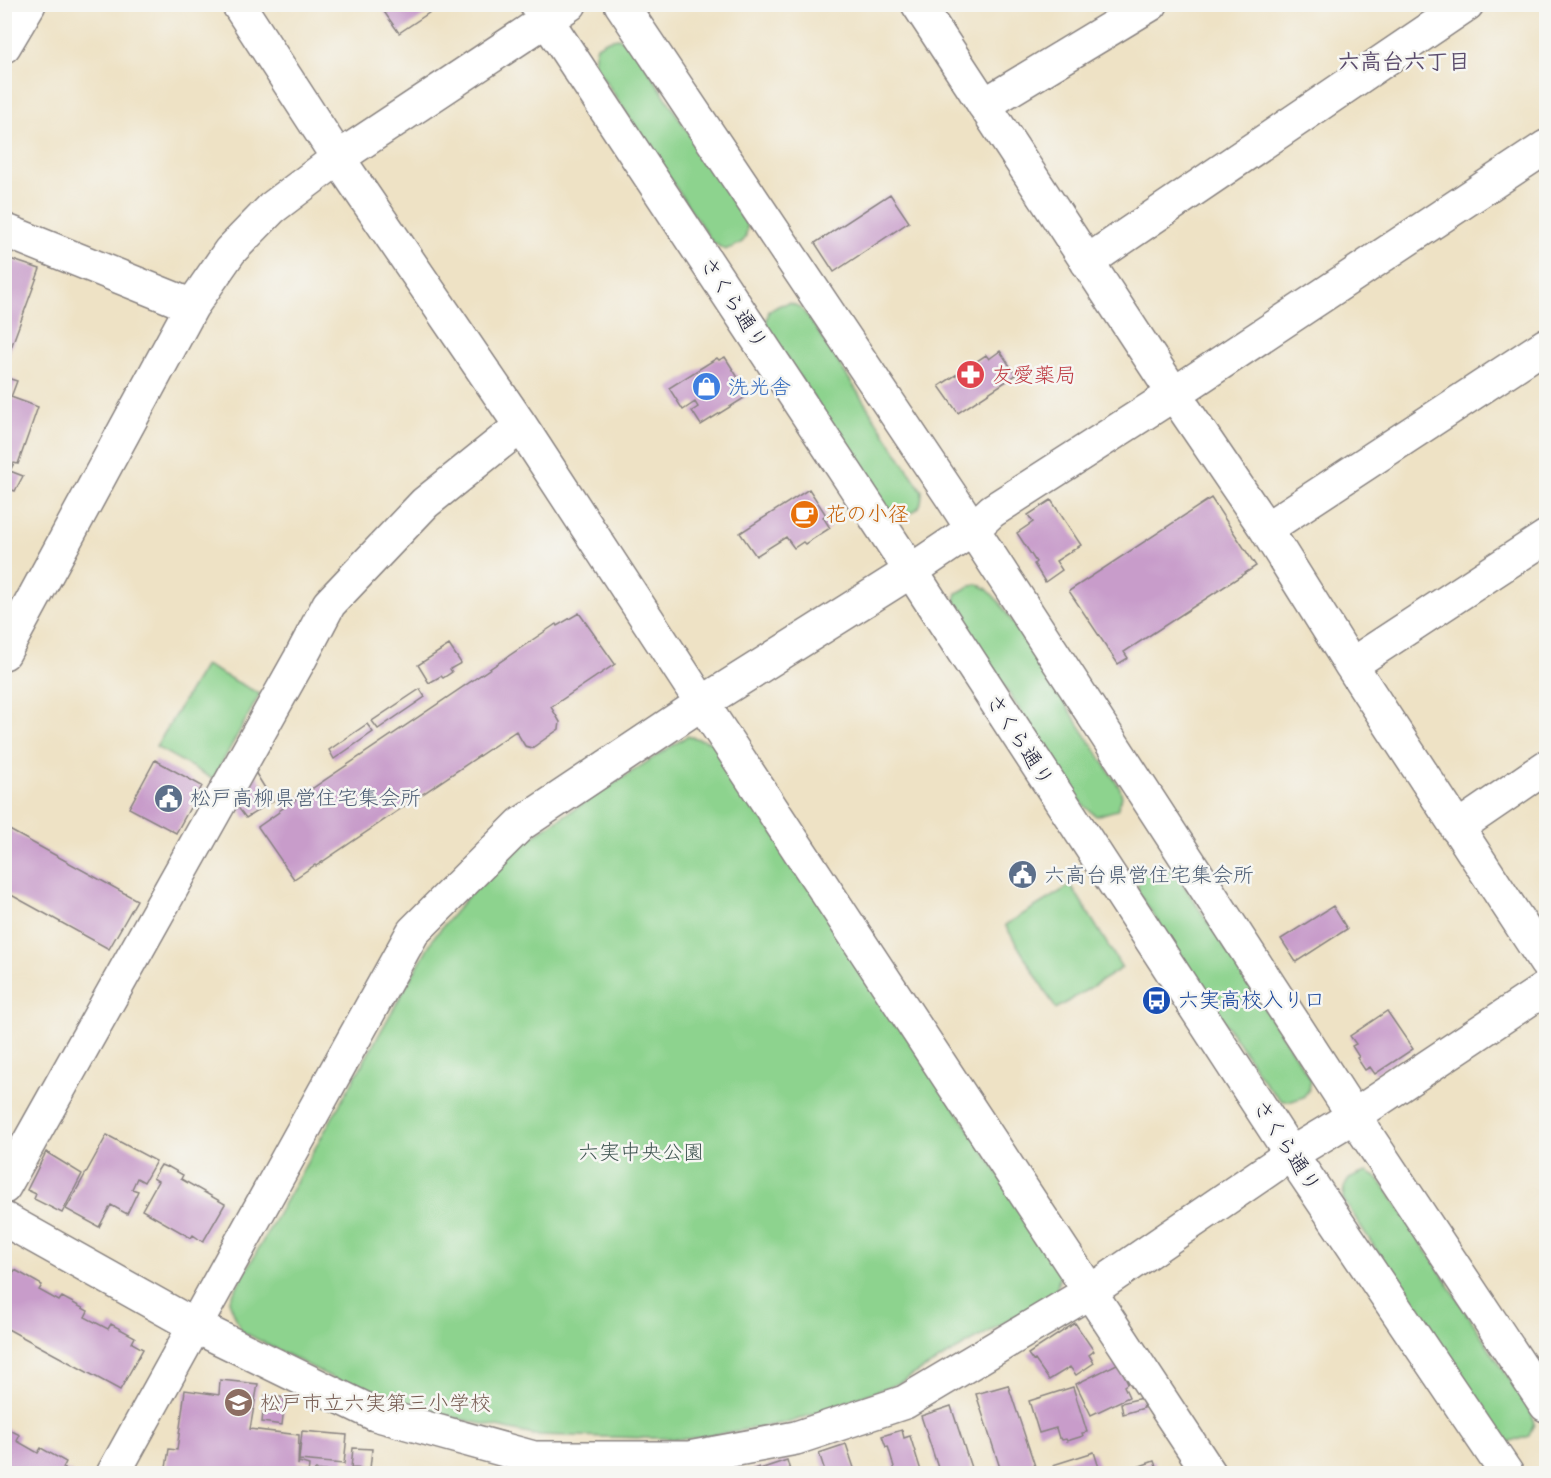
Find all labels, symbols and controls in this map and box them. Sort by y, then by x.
district label: 六高台六丁目 [1338,51,1470,78]
street label: さくら通り [692,254,771,356]
pharmacy icon: 友愛薬局 [955,359,987,391]
place label: 友愛薬局 [992,364,1076,391]
shop icon: 洗光舎 [691,371,723,403]
place label: 洗光舎 [728,376,791,403]
cafe icon: 花の小径 [788,498,820,530]
place label: 花の小径 [825,504,909,530]
street label: さくら通り [978,691,1057,793]
public building icon: 松戸高柳県営住宅集会所 [153,782,185,814]
place label: 松戸高柳県営住宅集会所 [190,787,421,814]
public building icon: 六高台県営住宅集会所 [1007,859,1039,891]
place label: 六高台県営住宅集会所 [1044,864,1254,891]
bus stop icon: 六実高校入り口 [1141,984,1173,1016]
place label: 六実高校入り口 [1178,989,1325,1016]
street label: さくら通り [1245,1097,1324,1199]
park label: 六実中央公園 [578,1141,704,1168]
school or university icon: 松戸市立六実第三小学校 [223,1387,255,1419]
place label: 松戸市立六実第三小学校 [260,1393,491,1419]

